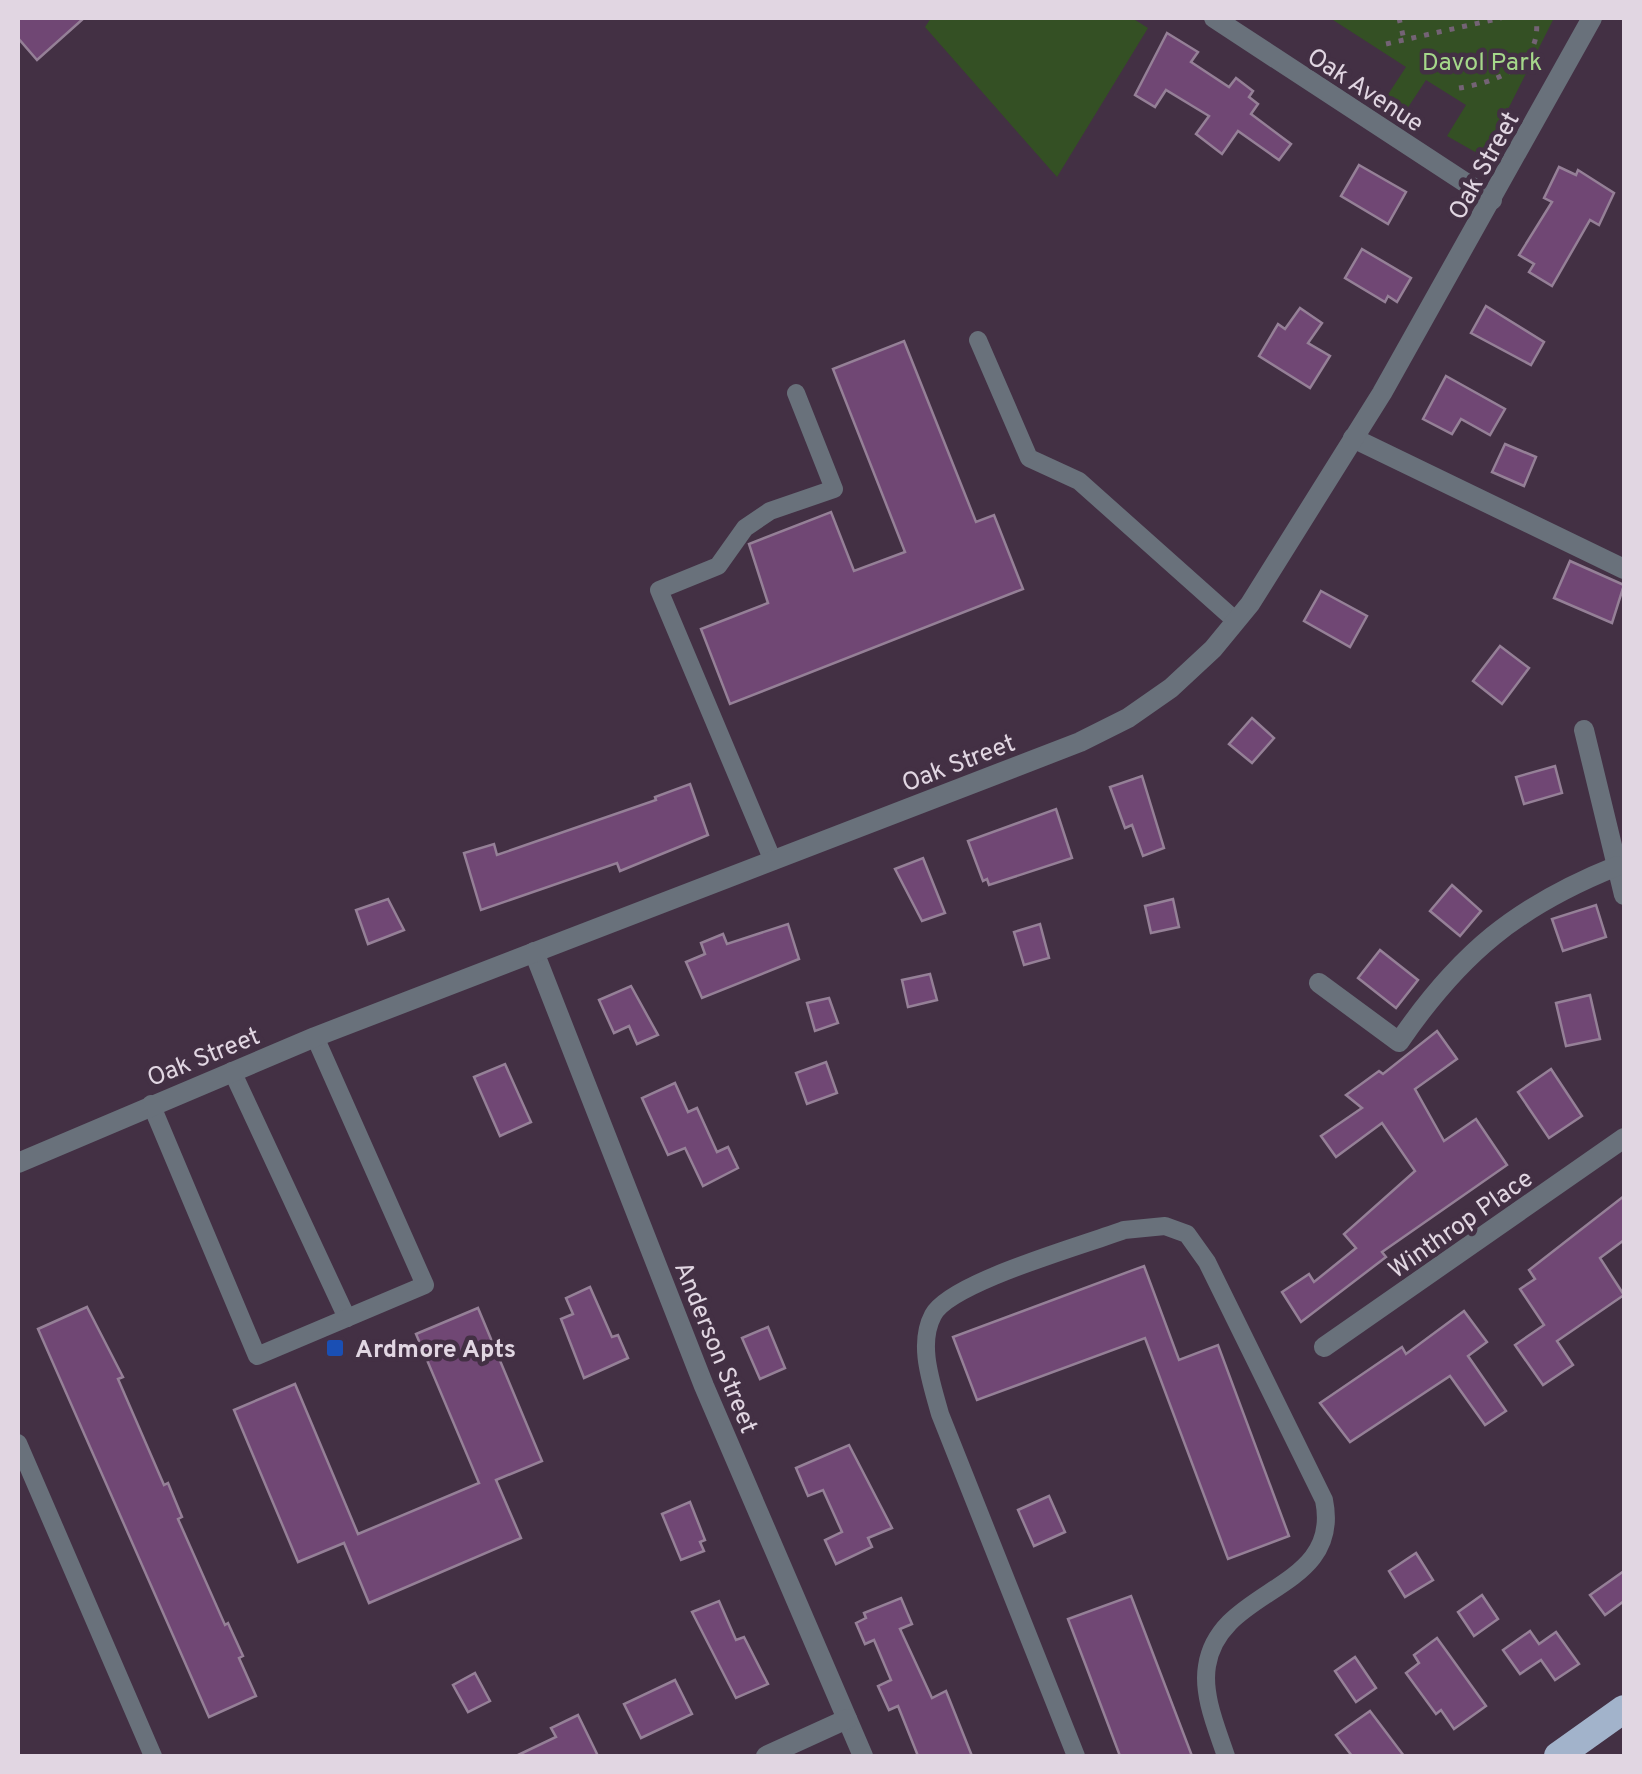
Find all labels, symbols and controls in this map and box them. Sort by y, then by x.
street label: Oak Avenue [1300,42,1429,141]
park label: Davol Park [1422,48,1542,80]
street label: Oak Street [1443,107,1528,226]
street label: Oak Street [898,729,1020,801]
street label: Oak Street [143,1022,265,1096]
street label: Winthrop Place [1383,1164,1540,1287]
street label: Anderson Street [665,1257,763,1439]
place label: Ardmore Apts [355,1335,516,1367]
marker: Ardmore Apts [324,1337,346,1359]

